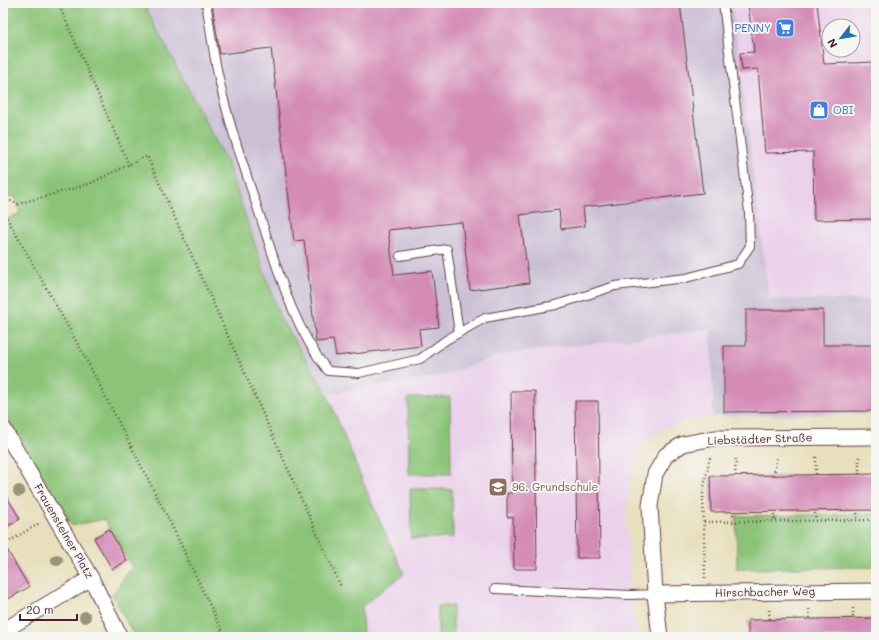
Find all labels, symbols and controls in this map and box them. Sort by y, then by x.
supermarket icon: PENNY [774,17,796,39]
north arrow [821,18,861,58]
place label: PENNY [735,20,771,35]
text: N [823,36,841,51]
shop icon: OBI [808,99,830,121]
place label: OBI [833,102,854,117]
street label: Liebstädter Straße [707,429,813,448]
school or university icon: 96. Grundschule [487,476,509,498]
place label: 96. Grundschule [512,479,598,494]
street label: Frauensteiner Platz [31,481,98,581]
street label: Hirschbacher Weg [715,583,815,600]
scale bar [20,596,77,622]
text: 20 m [26,601,54,617]

